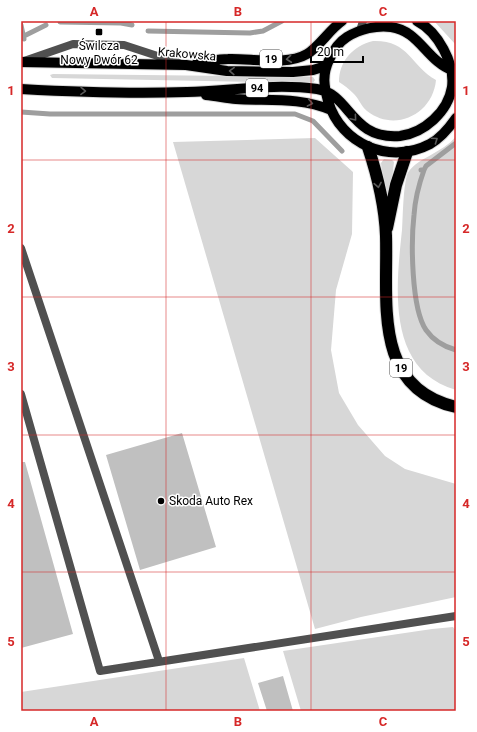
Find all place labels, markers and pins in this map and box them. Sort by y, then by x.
marker: Świlcza Nowy Dwór 62 [94,27,104,37]
place label: Świlcza Nowy Dwór 62 [60,38,138,67]
place label: Skoda Auto Rex [169,494,253,508]
marker: Skoda Auto Rex [156,496,166,506]

